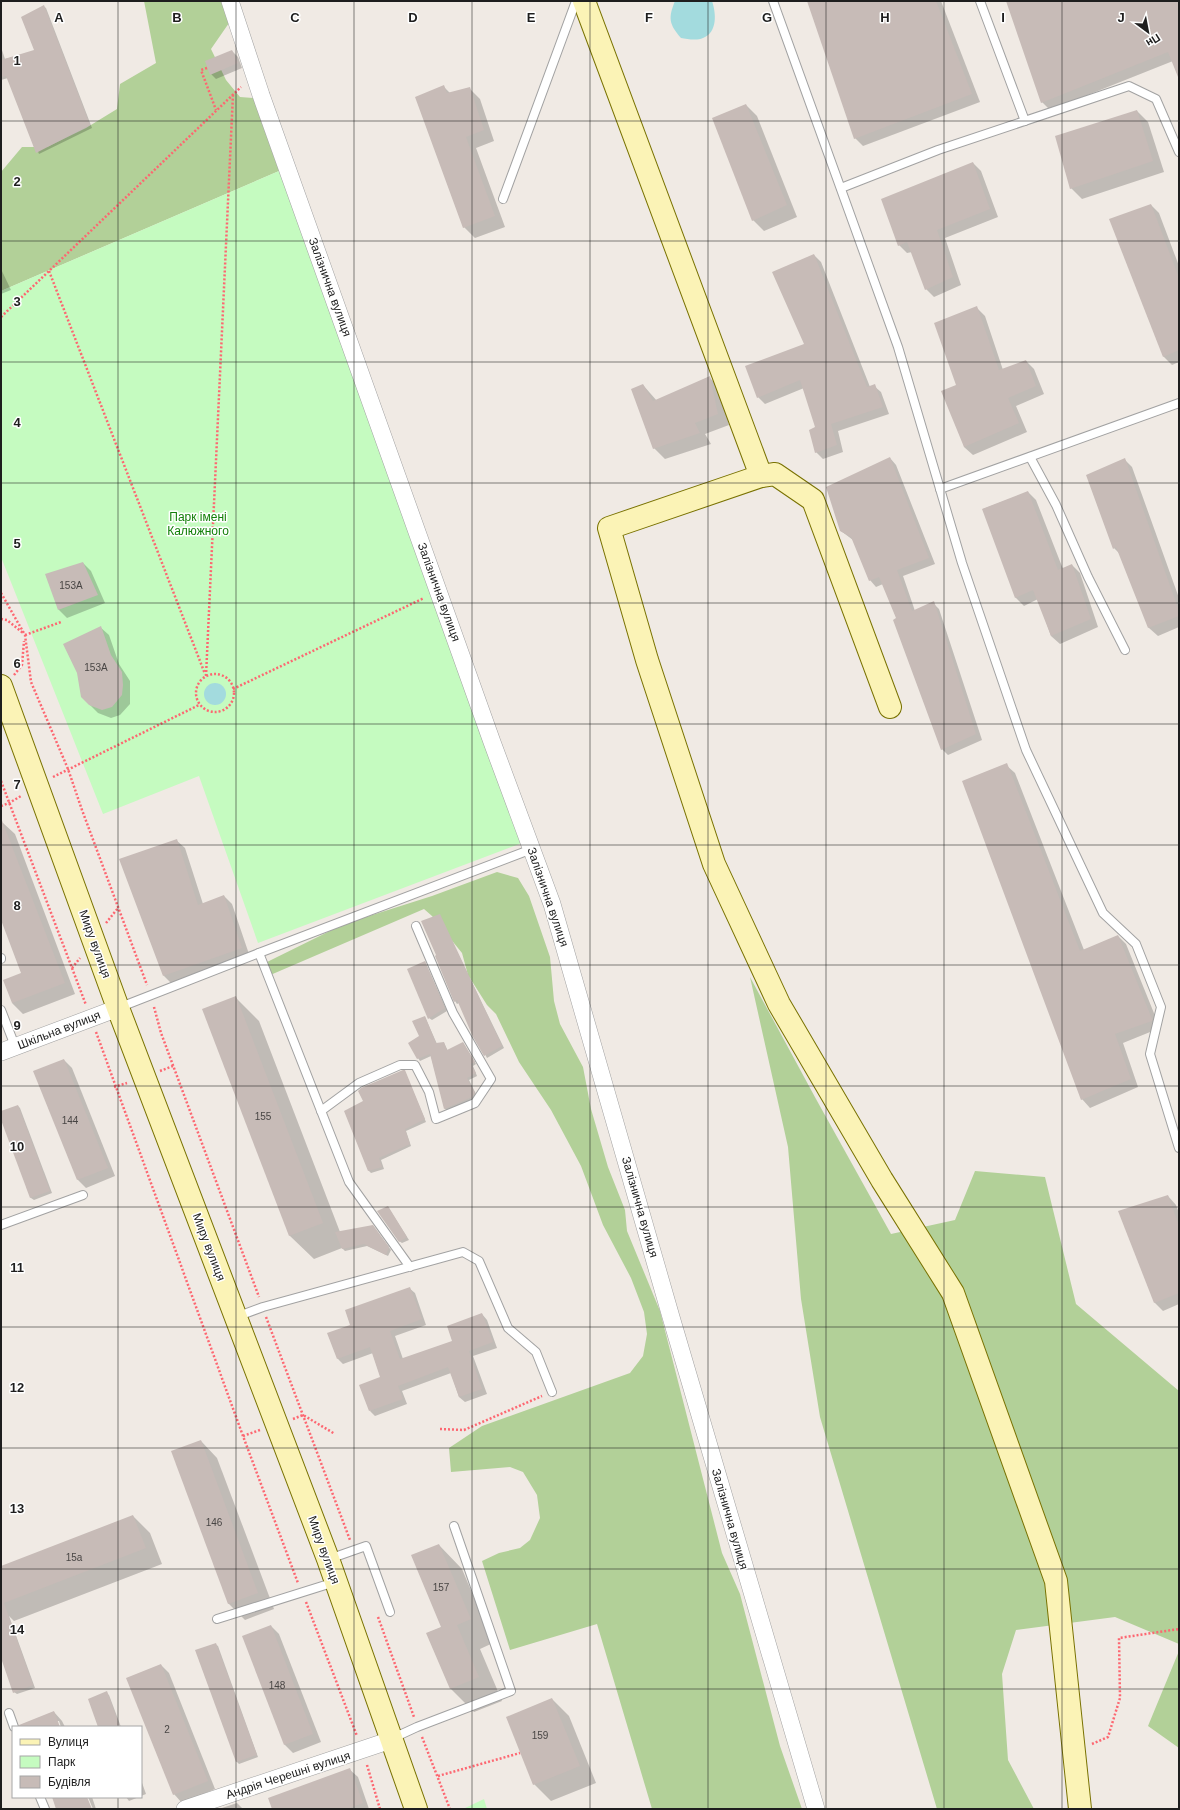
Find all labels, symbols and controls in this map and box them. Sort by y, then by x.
text: A [54,10,64,25]
text: B [172,10,182,25]
text: C [290,10,300,25]
text: D [408,10,418,25]
text: E [527,10,536,25]
text: F [645,10,653,25]
text: G [762,10,772,25]
text: H [880,10,890,25]
text: I [1001,10,1005,25]
text: J [1117,10,1125,25]
north arrow [1128,12,1168,52]
text: Пн [1144,32,1163,49]
text: 1 [13,53,21,68]
text: 2 [13,174,21,189]
street label: Залізнична вулиця [306,236,354,338]
text: 3 [13,294,21,309]
text: 4 [13,415,21,430]
park label: Парк імені Калюжного [167,510,229,538]
text: 5 [13,536,21,551]
street label: Залізнична вулиця [415,541,463,643]
house number: 153А [59,580,83,591]
text: 6 [13,656,21,671]
house number: 153А [84,662,108,673]
text: 7 [13,777,21,792]
street label: Залізнична вулиця [524,845,572,949]
text: 8 [13,898,21,913]
street label: Миру вулиця [76,908,114,980]
street label: Шкільна вулиця [16,1008,102,1052]
text: 9 [13,1018,21,1033]
house number: 155 [255,1111,272,1122]
house number: 144 [62,1115,79,1126]
text: 10 [10,1139,24,1154]
street label: Залізнична вулиця [619,1155,661,1259]
street label: Миру вулиця [190,1211,228,1283]
text: 11 [10,1260,24,1275]
text: 12 [10,1380,24,1395]
street label: Залізнична вулиця [709,1467,751,1571]
text: 13 [10,1501,24,1516]
street label: Миру вулиця [305,1514,343,1586]
house number: 146 [206,1517,223,1528]
house number: 15а [66,1552,83,1563]
house number: 157 [433,1582,450,1593]
text: 14 [10,1622,25,1637]
house number: 148 [269,1680,286,1691]
house number: 2 [164,1724,170,1735]
legend [12,1726,142,1798]
house number: 159 [532,1730,549,1741]
text: Вулиця [48,1735,89,1749]
street label: Андрія Черешні вулиця [224,1748,352,1802]
text: Парк [48,1755,76,1769]
text: Будівля [48,1775,90,1789]

